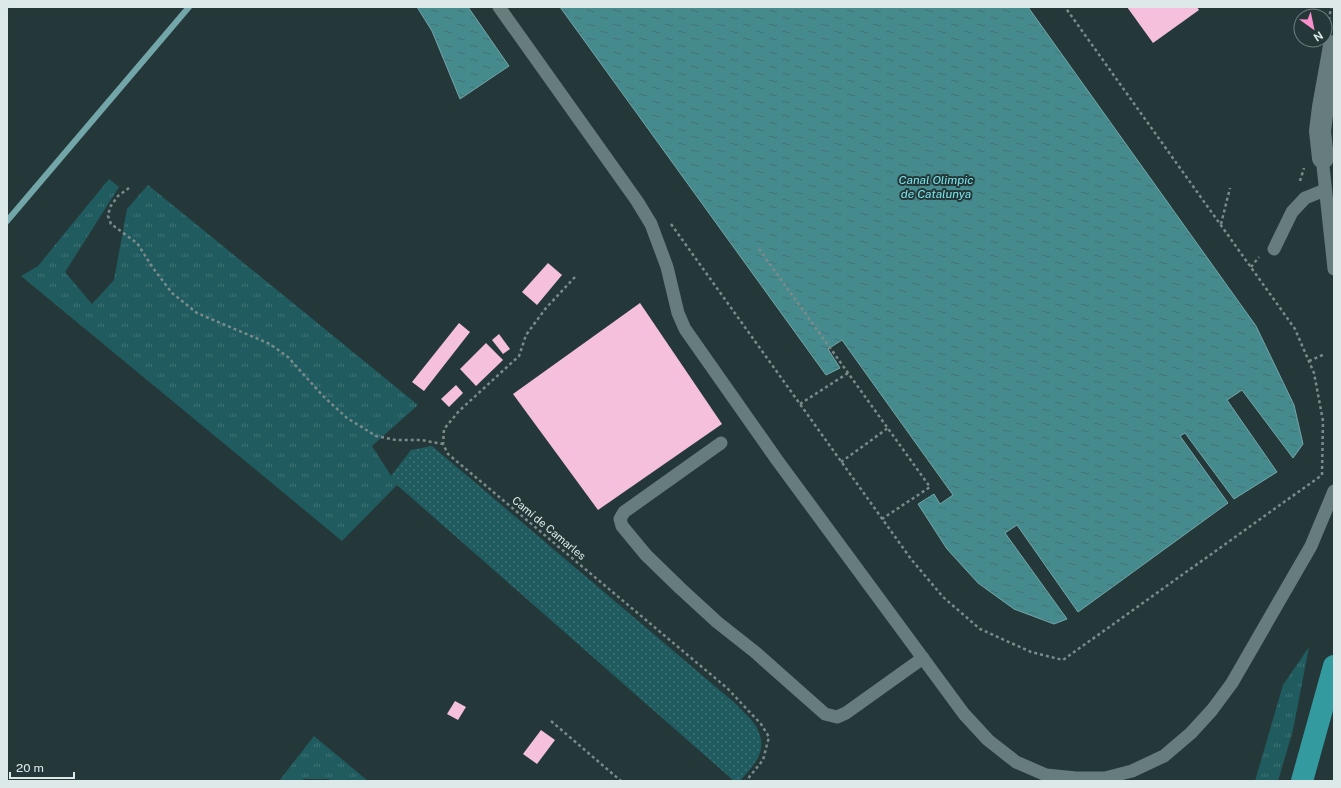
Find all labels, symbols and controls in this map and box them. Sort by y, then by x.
north arrow [1293,8,1333,48]
text: N [1312,29,1325,44]
water label: Canal Olimpic de Catalunya [899,173,973,201]
street label: Camí de Camarles [510,494,588,562]
scale bar [10,754,74,780]
text: 20 m [16,761,44,775]

